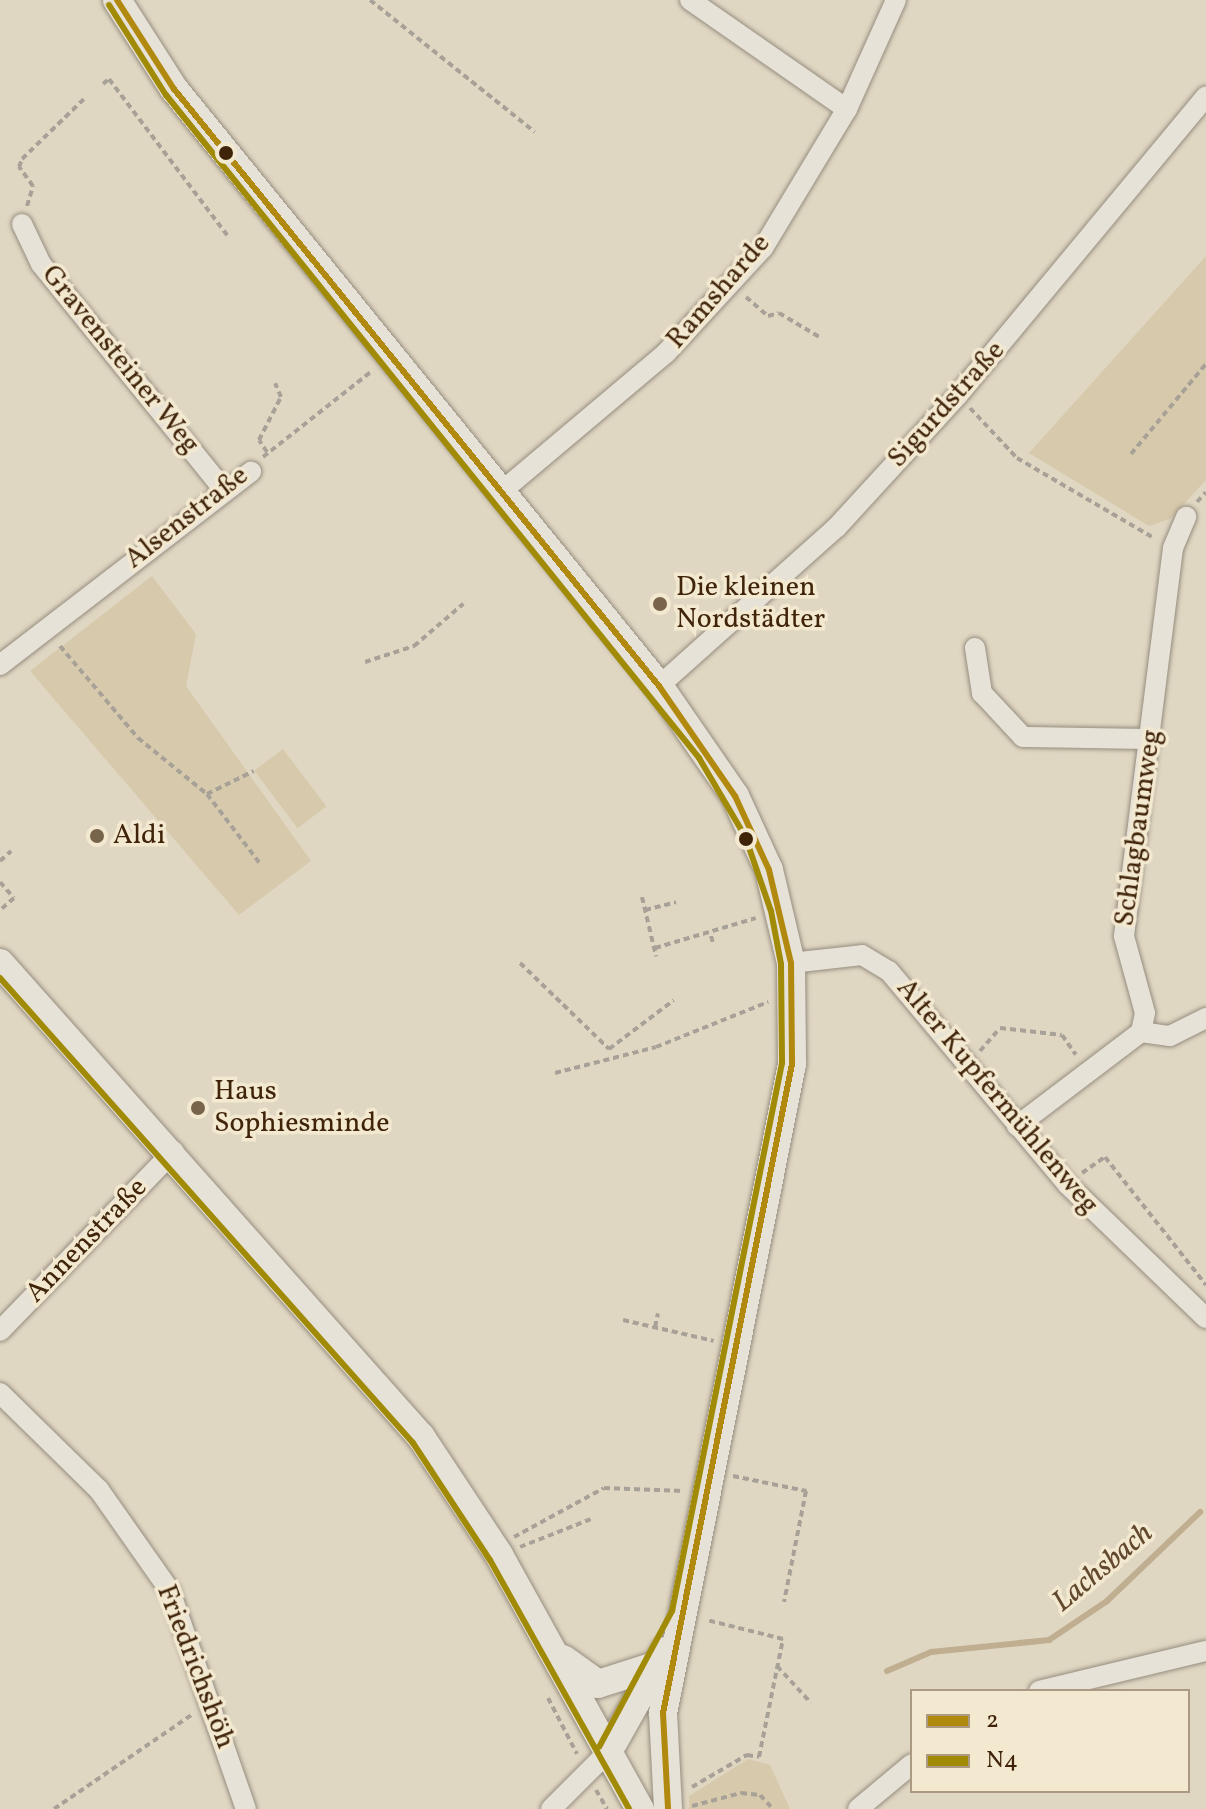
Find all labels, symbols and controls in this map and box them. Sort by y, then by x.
unlabelled marker [218,145,234,161]
street label: Ramsharde [660,228,778,356]
street label: Gravensteiner Weg [33,259,207,461]
street label: Sigurdstraße [881,335,1013,475]
street label: Alsenstraße [119,459,255,577]
place label: Die kleinen Nordstädter [676,571,825,637]
marker: Die kleinen Nordstädter [651,595,669,613]
street label: Schlagbaumweg [1109,727,1169,929]
place label: Aldi [113,819,165,853]
marker: Aldi [88,827,106,845]
unlabelled marker [738,831,754,847]
street label: Alter Kupfermühlenweg [889,972,1105,1222]
place label: Haus Sophiesminde [214,1075,389,1141]
marker: Haus Sophiesminde [189,1099,207,1117]
street label: Annenstraße [19,1172,155,1310]
water label: Lachsbach [1045,1516,1161,1620]
street label: Friedrichshöh [148,1580,242,1754]
legend [910,1689,1190,1793]
text: 2 [986,1704,999,1738]
text: N4 [986,1744,1018,1778]

